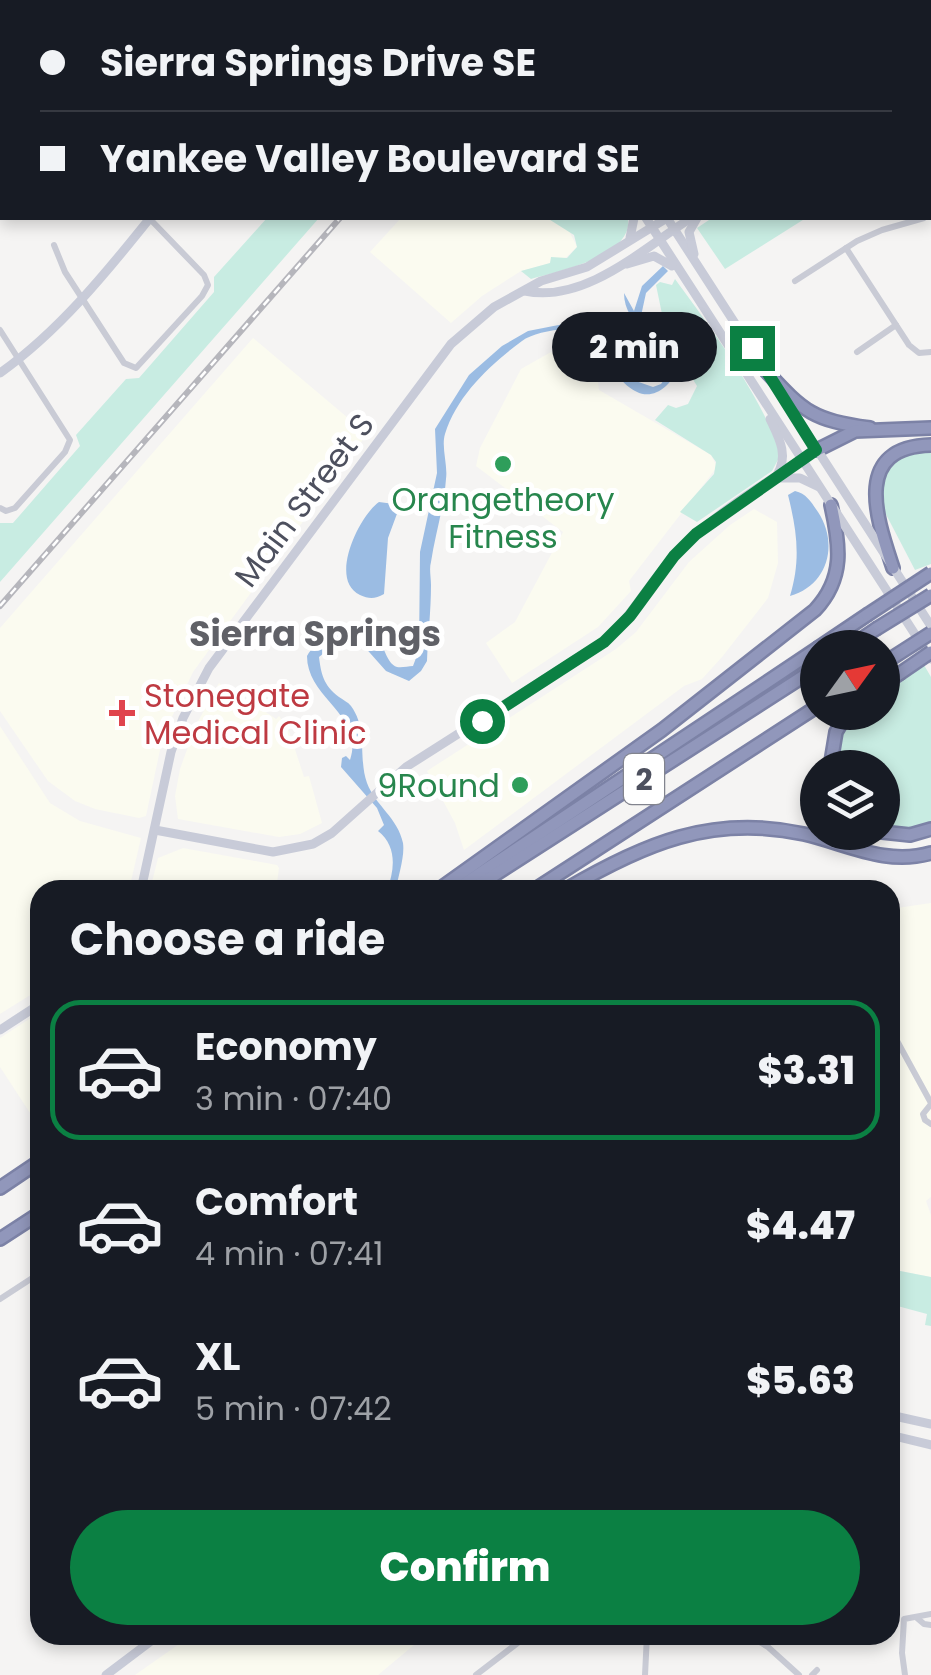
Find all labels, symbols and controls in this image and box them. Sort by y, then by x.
text: Sierra Springs Drive SE [100,36,536,89]
text: Yankee Valley Boulevard SE [100,132,640,185]
callout: 2 min [552,313,717,383]
text: 2 min [589,324,680,369]
route end [730,326,775,371]
street label: Main Street S [224,404,384,596]
marker: Orangetheory Fitness [492,453,514,475]
place label: Orangetheory Fitness [391,477,615,559]
district label: Sierra Springs [189,609,441,658]
north arrow [800,630,900,730]
map controls [800,630,900,850]
place label: Stonegate Medical Clinic [144,673,367,755]
route start [460,699,505,744]
marker: Stonegate Medical Clinic [109,700,135,726]
button: layers [800,750,900,850]
road number: 2 [624,754,664,804]
place label: 9Round [377,763,500,808]
marker: 9Round [509,774,531,796]
text: Choose a ride [70,908,385,971]
text: Economy [195,1020,377,1073]
icon: car [75,1025,165,1115]
text: $3.31 [757,1044,855,1097]
text: 3 min · 07:40 [195,1076,392,1121]
text: Comfort [195,1175,358,1228]
icon: car [75,1180,165,1270]
text: $4.47 [746,1199,855,1252]
text: 4 min · 07:41 [195,1231,384,1276]
text: XL [195,1330,240,1383]
icon: car [75,1335,165,1425]
text: $5.63 [746,1354,855,1407]
text: 5 min · 07:42 [195,1386,392,1431]
button: Confirm [70,1510,860,1625]

